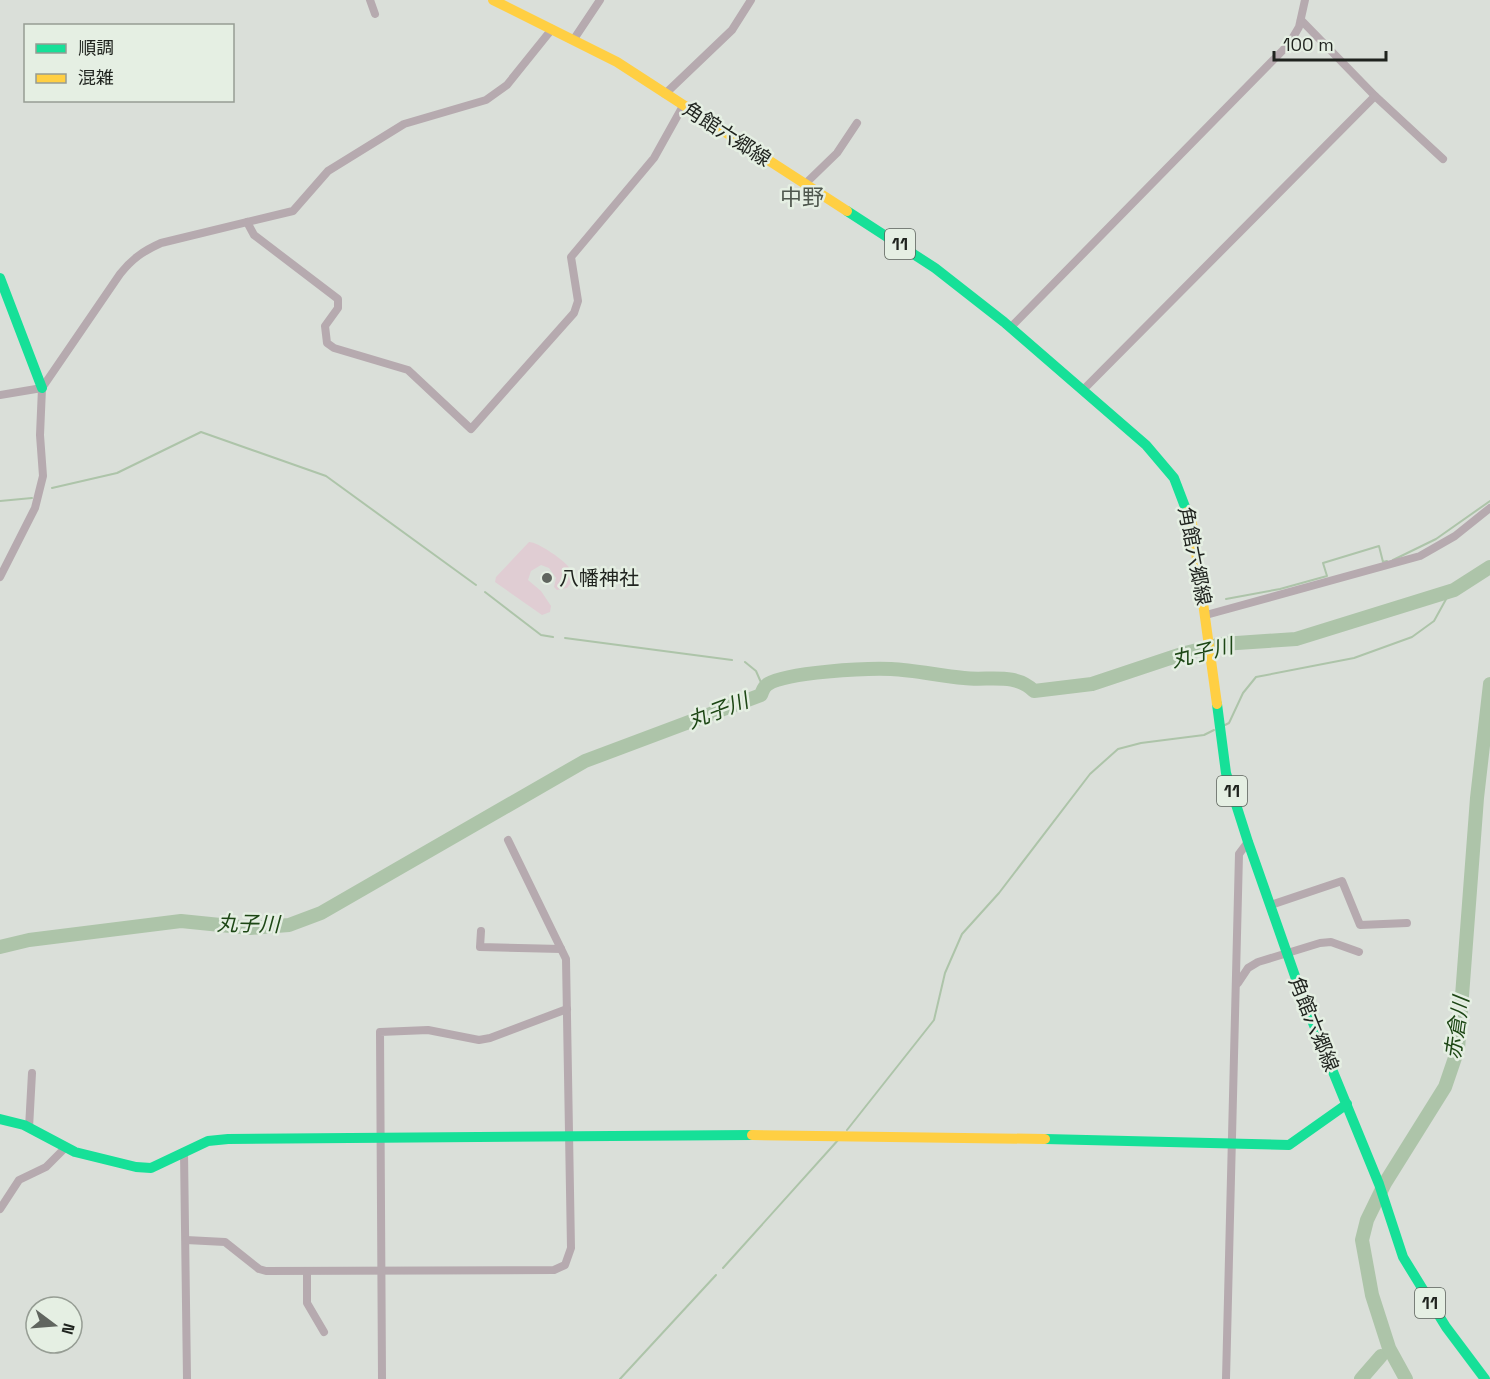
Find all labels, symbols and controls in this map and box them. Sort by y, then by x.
legend [24,24,234,102]
scale bar [1274,24,1386,62]
text: 100 m [1283,33,1334,56]
text: 順調 [78,36,114,59]
text: 混雑 [78,66,114,89]
street label: 角館六郷線 [678,96,776,172]
district label: 中野 [780,183,824,211]
road number: 11 [885,229,915,259]
street label: 角館六郷線 [1173,504,1217,608]
place label: 八幡神社 [559,565,639,591]
marker: 八幡神社 [540,571,554,585]
water label: 丸子川 [1168,631,1238,673]
water label: 丸子川 [684,686,754,734]
road number: 11 [1217,776,1247,806]
water label: 丸子川 [216,909,282,938]
street label: 角館六郷線 [1283,973,1345,1075]
water label: 赤倉川 [1439,993,1475,1061]
road number: 11 [1415,1288,1445,1318]
north arrow [24,1295,84,1355]
text: N [56,1321,80,1337]

